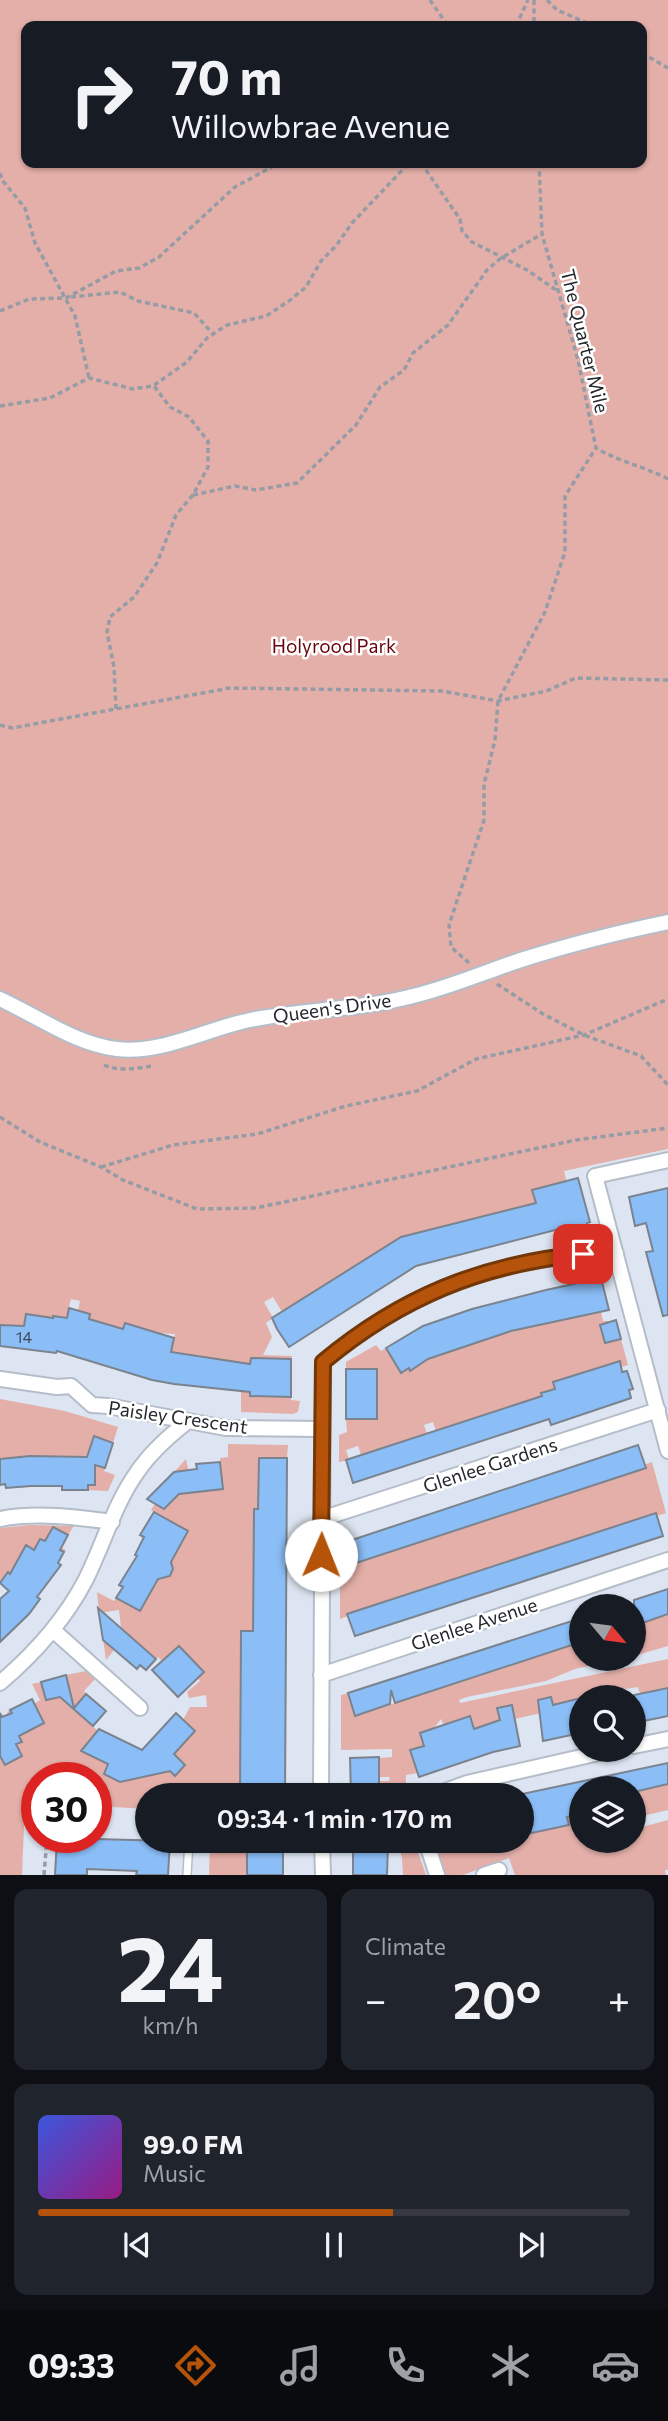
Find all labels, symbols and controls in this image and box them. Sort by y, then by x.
text: 70 m [171,45,282,105]
icon: right [56,49,147,140]
text: Willowbrae Avenue [171,105,450,145]
street label: The Quarter Mile [557,267,614,415]
park label: Holyrood Park [272,634,396,657]
street label: Queen's Drive [271,988,392,1027]
pin [553,1224,613,1284]
icon: arrive [564,1235,602,1273]
house number: 14 [16,1327,33,1346]
street label: Paisley Crescent [107,1395,249,1438]
street label: Glenlee Gardens [420,1432,560,1497]
position arrow [284,1518,358,1592]
street label: Glenlee Avenue [408,1592,540,1655]
north arrow [569,1594,646,1671]
map controls [569,1594,646,1853]
button: search [569,1685,646,1762]
speed limit sign: 30 [21,1762,112,1853]
button: layers [569,1776,646,1853]
text: 09:34 · 1 min · 170 m [217,1802,452,1833]
text: 24 [117,1909,224,2021]
text: Climate [365,1932,446,1960]
text: 20° [453,1966,542,2030]
text: − [365,1975,387,2022]
text: + [608,1975,630,2022]
text: km/h [143,2011,198,2039]
text: 99.0 FM [143,2128,244,2159]
text: Music [143,2159,206,2187]
icon: previous [118,2226,156,2264]
icon: pause [315,2226,353,2264]
icon: next [512,2226,550,2264]
icon: directions [171,2341,220,2390]
icon: music [276,2341,325,2390]
icon: phone [381,2341,430,2390]
icon: climate [486,2341,535,2390]
icon: car [591,2341,640,2390]
text: 09:33 [28,2345,115,2385]

